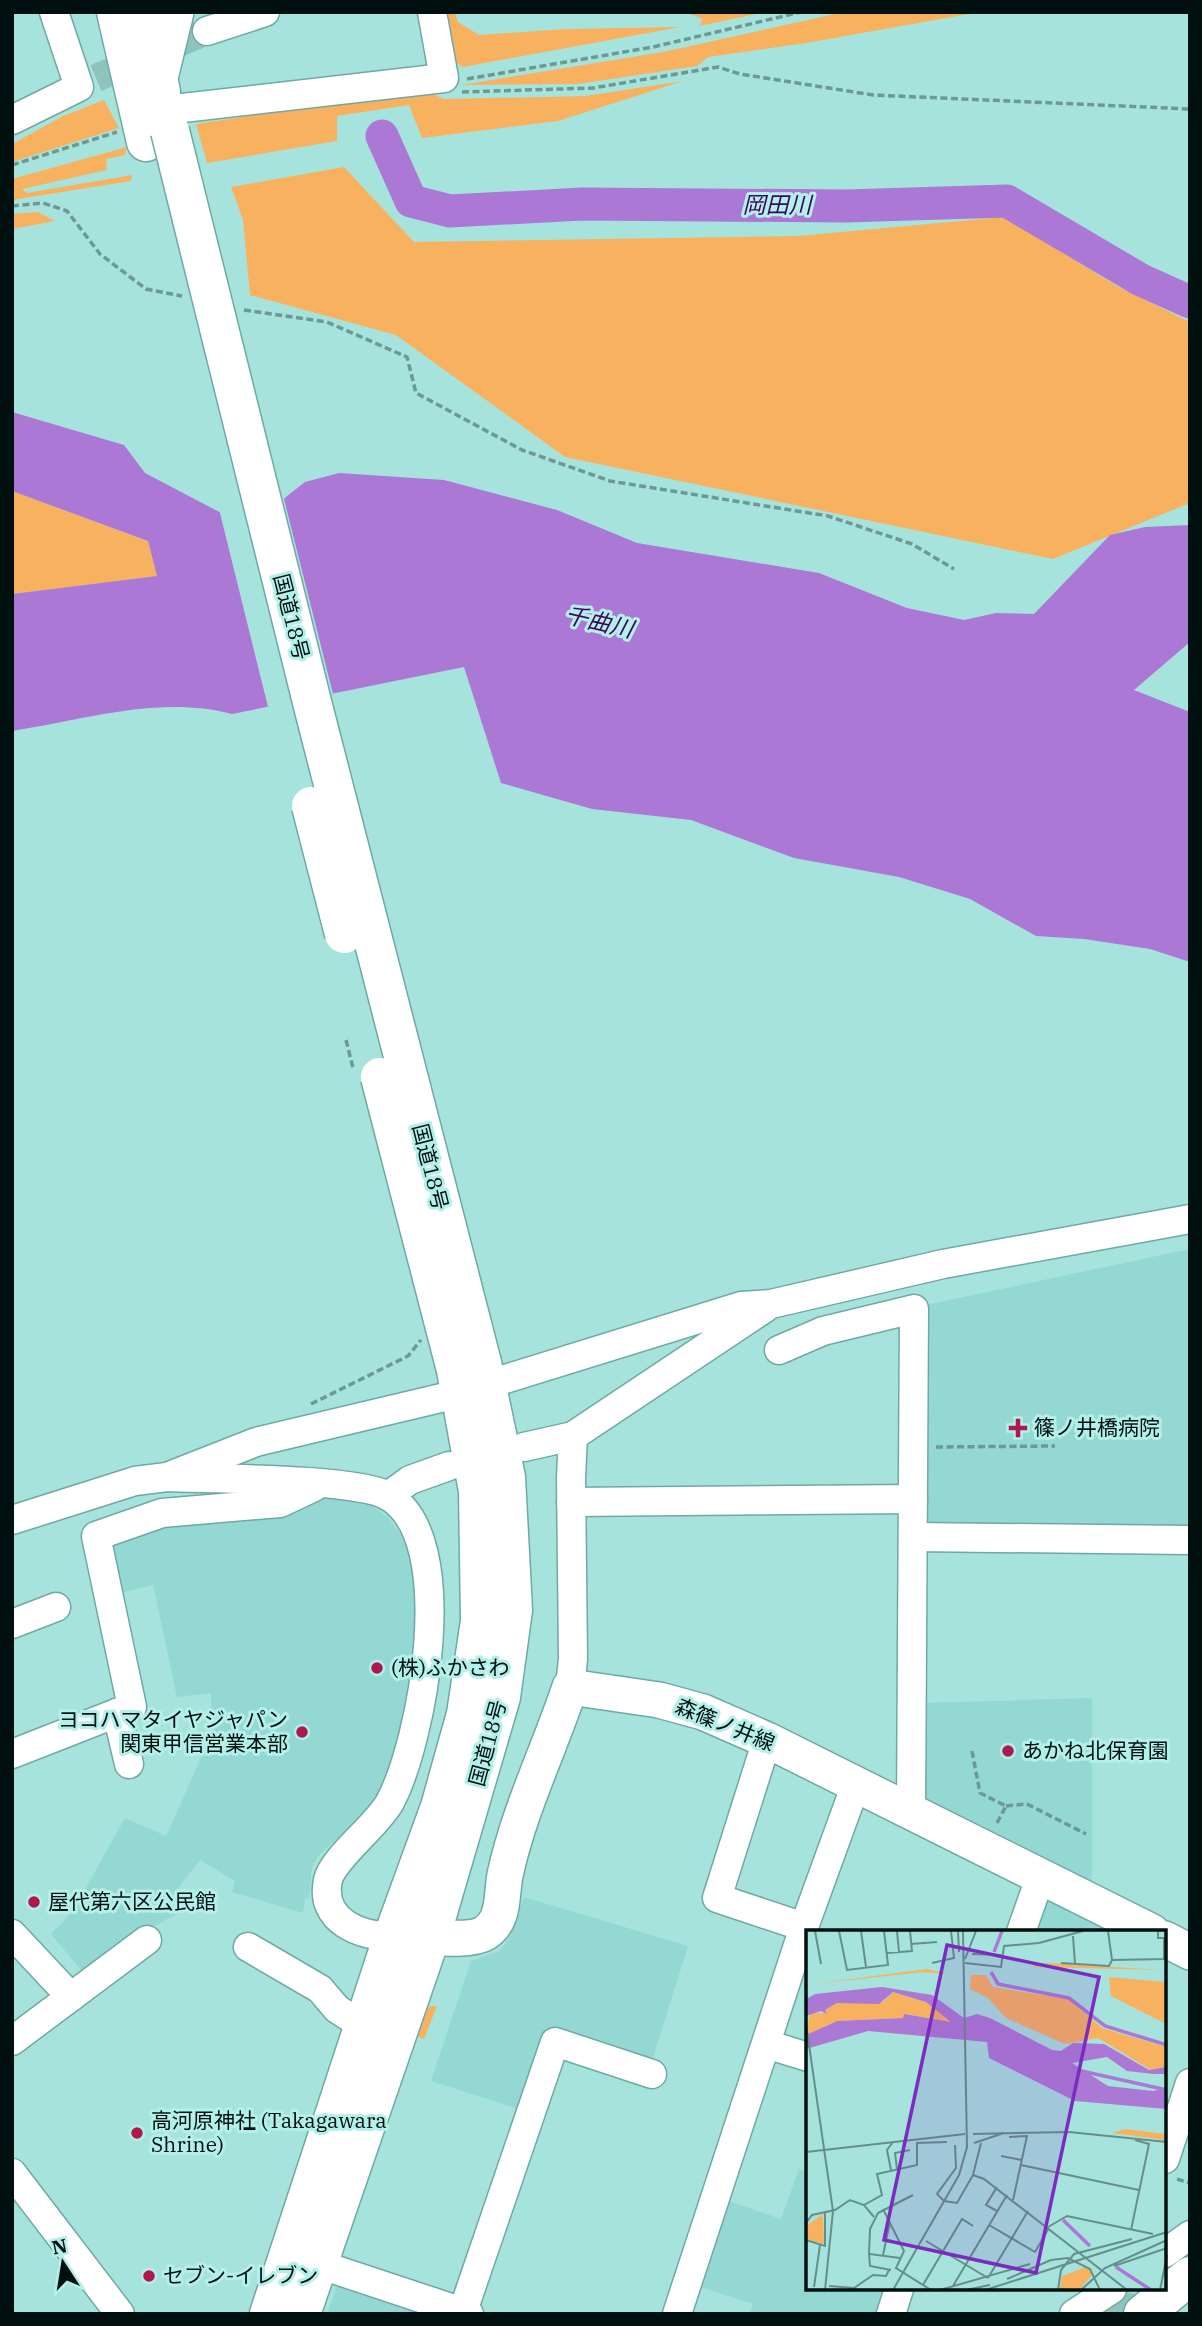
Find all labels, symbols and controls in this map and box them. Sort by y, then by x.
water label: 岡田川 [743,189,815,219]
street label: 国道18号 [268,571,316,663]
water label: 千曲川 [562,599,639,644]
street label: 国道18号 [407,1121,455,1213]
place label: 篠ノ井橋病院 [1034,1413,1160,1441]
marker: 篠ノ井橋病院 [1008,1418,1028,1438]
place label: (株)ふかさわ [391,1653,510,1681]
marker: (株)ふかさわ [369,1660,385,1676]
street label: 森篠ノ井線 [671,1691,779,1757]
street label: 国道18号 [462,1697,512,1789]
place label: ヨコハマタイヤジャパン 関東甲信営業本部 [58,1705,288,1757]
marker: ヨコハマタイヤジャパン 関東甲信営業本部 [294,1724,310,1740]
place label: あかね北保育園 [1022,1736,1169,1764]
marker: あかね北保育園 [1000,1743,1016,1759]
place label: 屋代第六区公民館 [48,1887,216,1915]
marker: 屋代第六区公民館 [26,1894,42,1910]
inset map [806,1930,1167,2291]
place label: 高河原神社 (Takagawara Shrine) [151,2106,387,2158]
marker: 高河原神社 (Takagawara Shrine) [129,2125,145,2141]
north arrow [28,2228,98,2298]
text: N [50,2233,69,2260]
place label: セブン-イレブン [163,2261,318,2289]
marker: セブン-イレブン [141,2268,157,2284]

